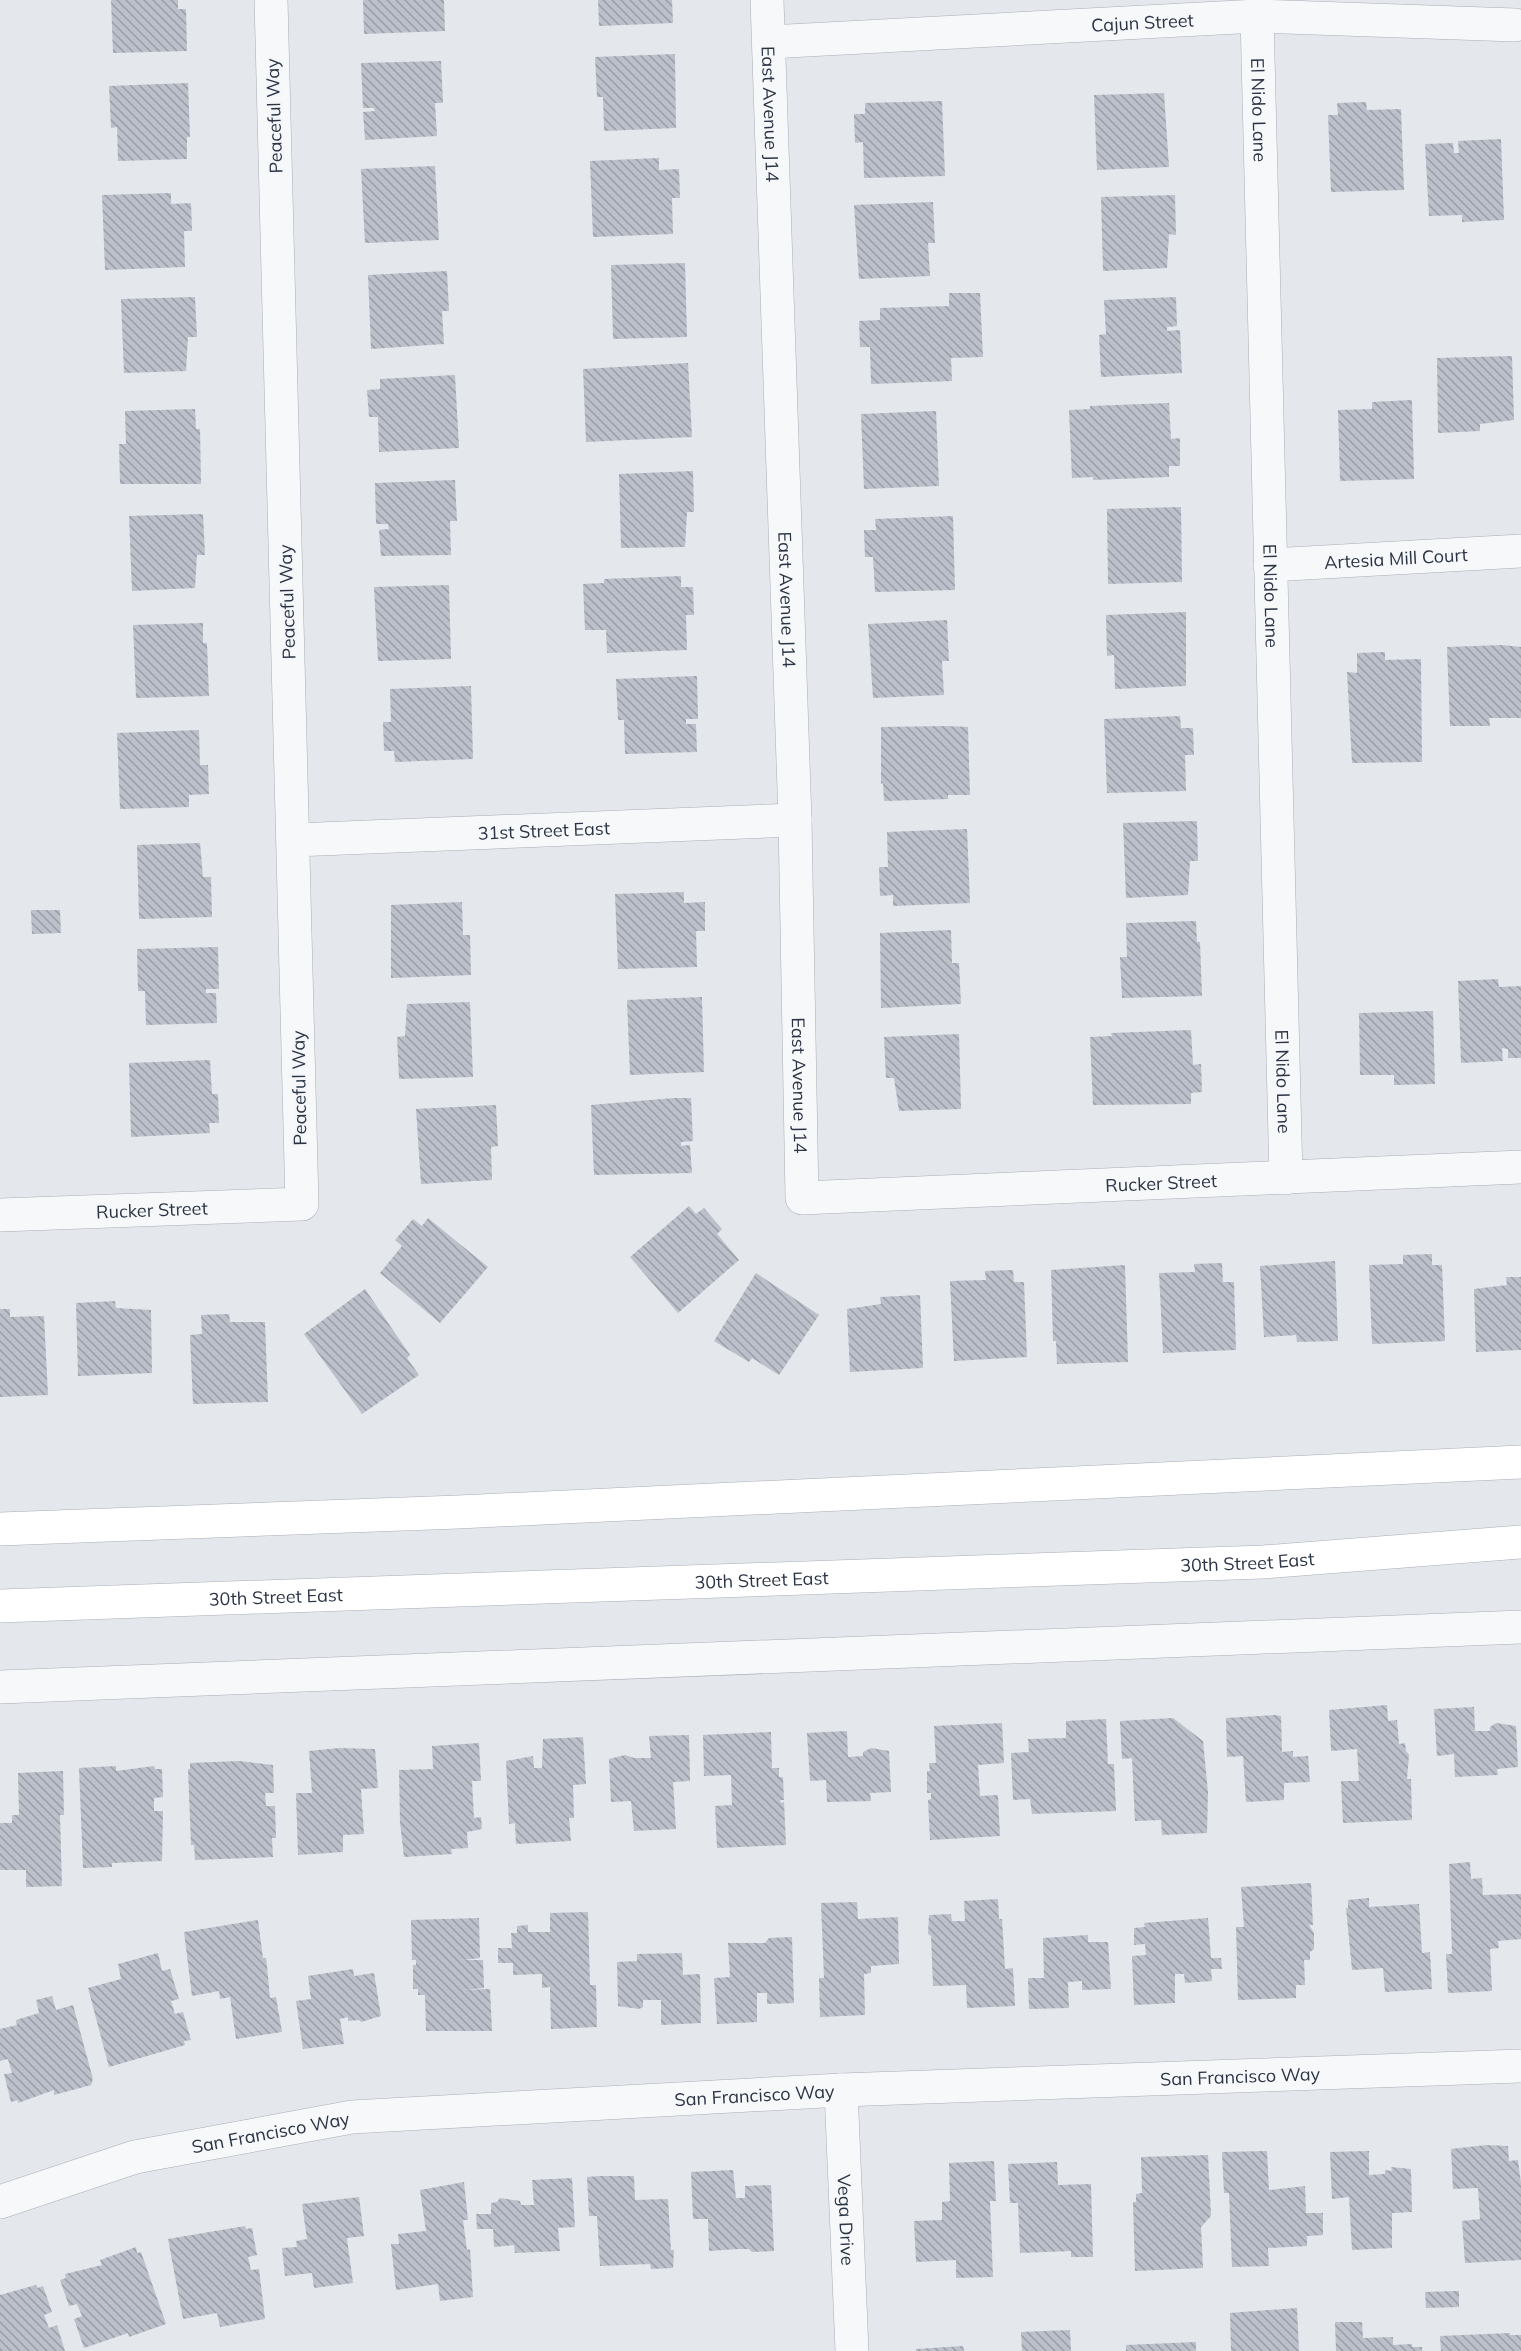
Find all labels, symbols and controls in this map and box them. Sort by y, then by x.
street label: Cajun Street [1091,8,1194,36]
street label: East Avenue J14 [757,46,785,183]
street label: Peaceful Way [260,58,288,174]
street label: El Nido Lane [1247,58,1272,162]
street label: East Avenue J14 [774,531,801,668]
street label: Artesia Mill Court [1323,542,1468,573]
street label: El Nido Lane [1259,543,1284,648]
street label: Peaceful Way [273,544,301,660]
street label: 31st Street East [477,816,610,844]
street label: East Avenue J14 [787,1017,813,1154]
street label: El Nido Lane [1271,1029,1296,1134]
street label: Peaceful Way [286,1030,312,1146]
street label: Rucker Street [1105,1169,1217,1196]
street label: Rucker Street [96,1196,208,1223]
street label: 30th Street East [1180,1547,1315,1576]
street label: 30th Street East [694,1566,829,1593]
street label: 30th Street East [208,1583,343,1610]
street label: San Francisco Way [1160,2062,1321,2090]
street label: San Francisco Way [674,2079,835,2111]
street label: San Francisco Way [190,2106,352,2158]
street label: Vega Drive [833,2174,860,2266]

